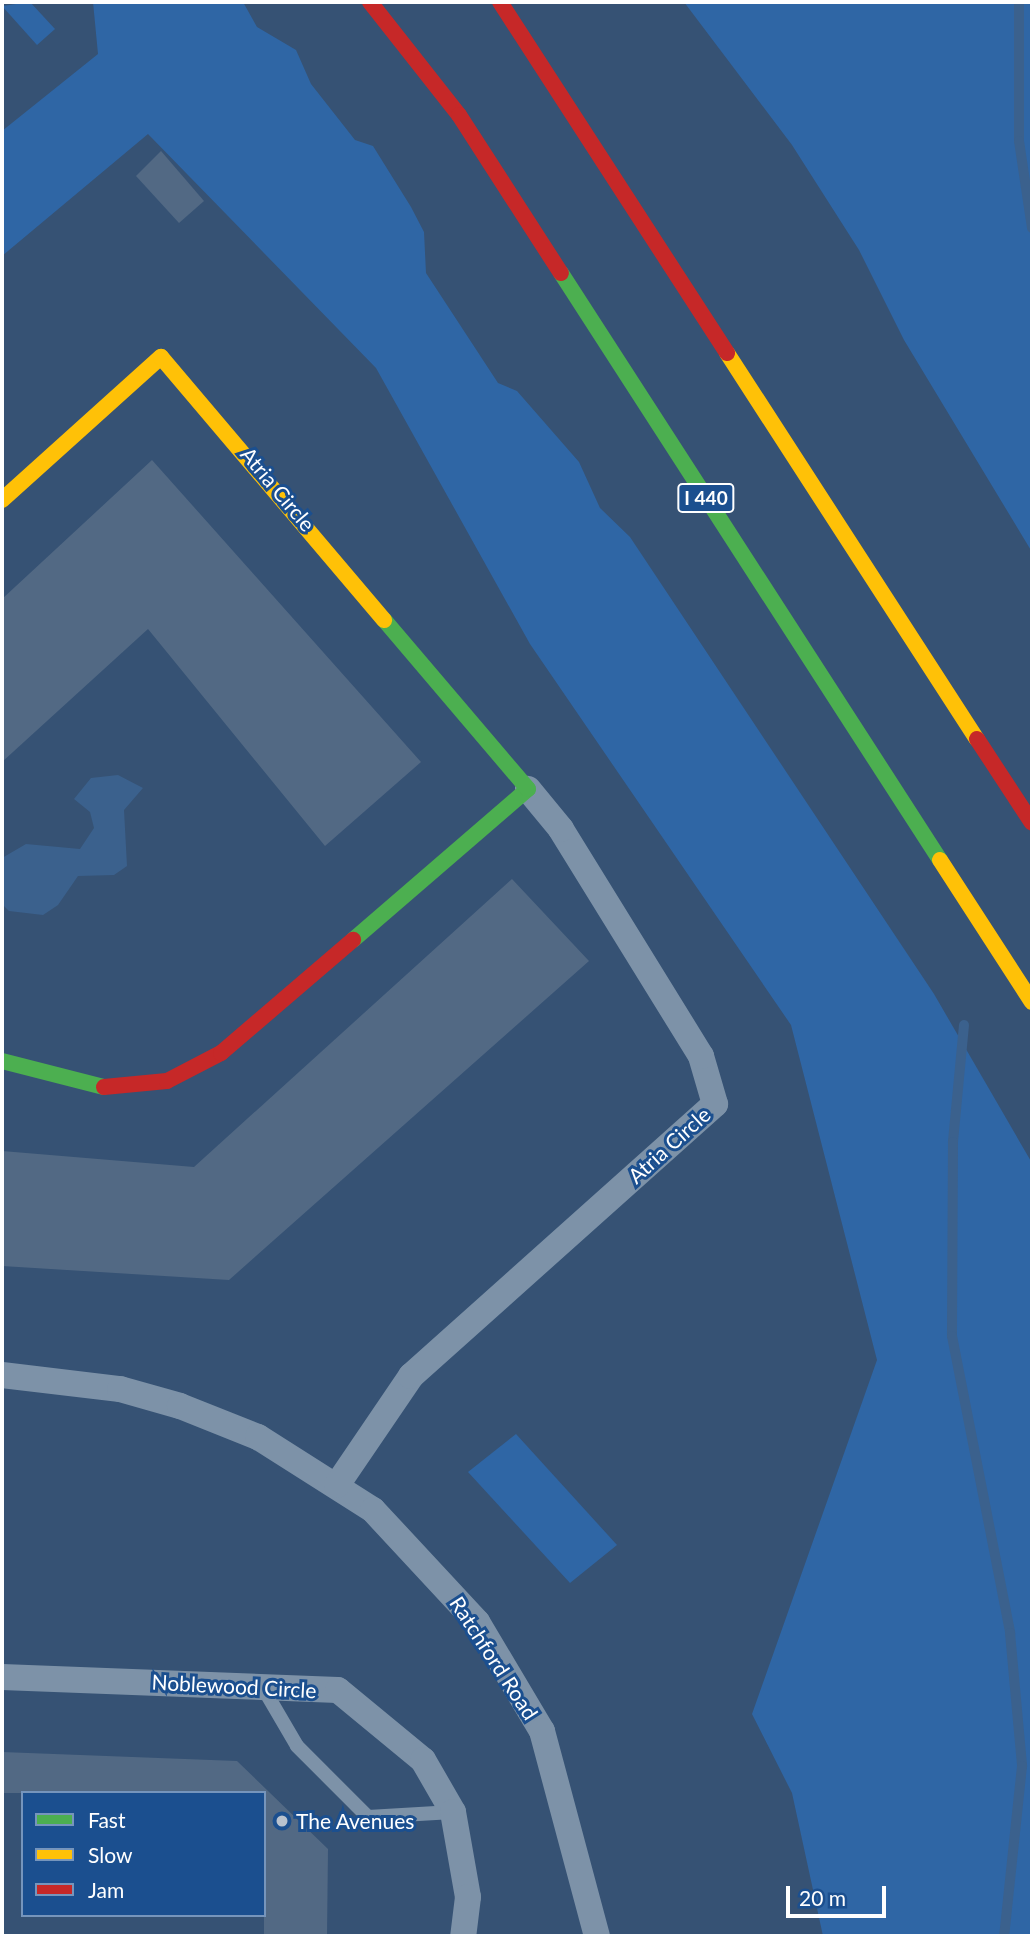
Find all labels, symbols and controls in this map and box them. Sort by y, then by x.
street label: Atria Circle [236,442,320,536]
road number: I 440 [676,482,736,513]
street label: Atria Circle [623,1102,715,1188]
street label: Ratchford Road [445,1591,543,1725]
street label: Noblewood Circle [151,1669,317,1703]
legend [21,1791,266,1917]
text: Fast [88,1807,125,1832]
place label: The Avenues [296,1808,415,1834]
marker: The Avenues [274,1813,290,1829]
text: Slow [88,1842,132,1867]
scale bar [789,1871,889,1915]
text: Jam [88,1877,124,1902]
text: 20 m [799,1885,846,1910]

